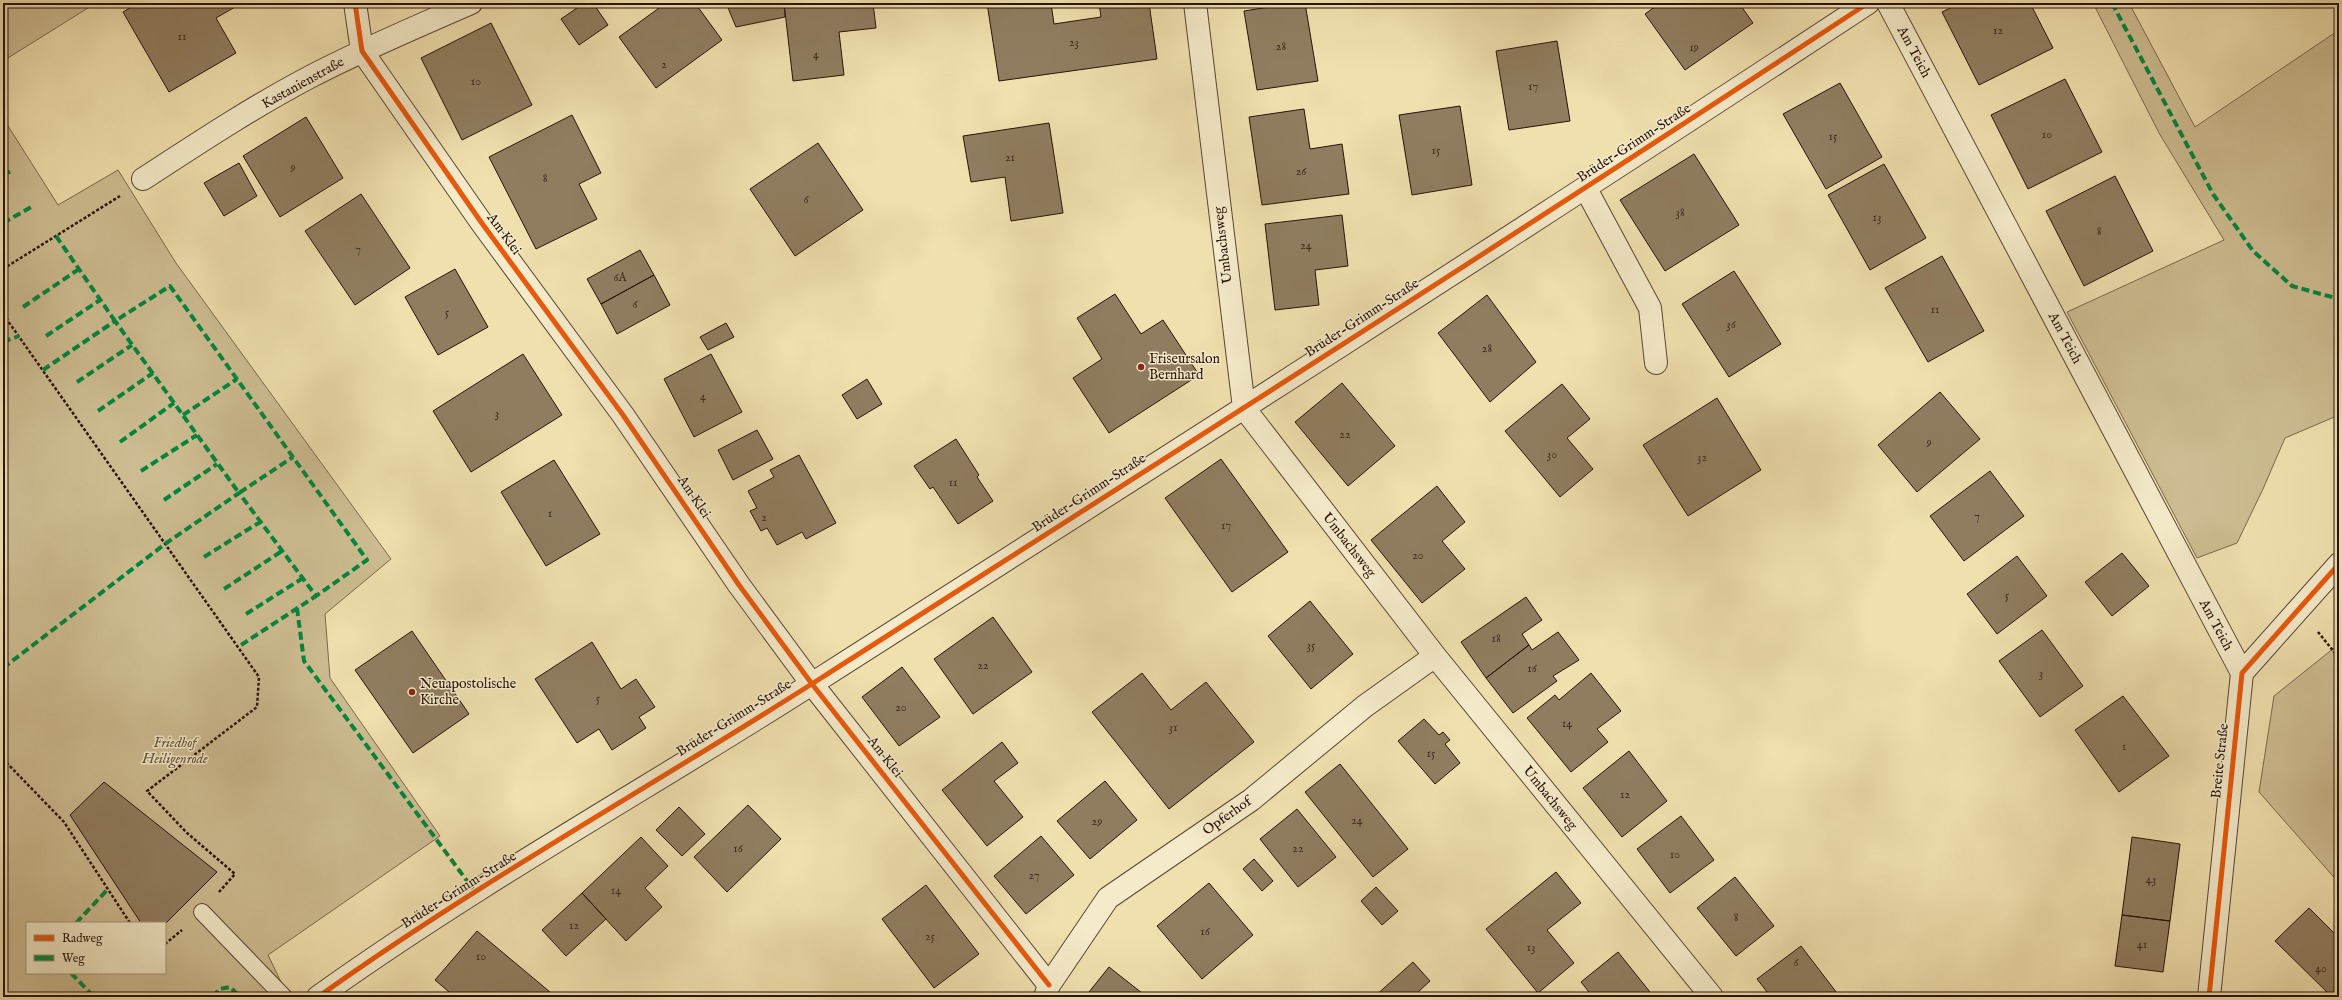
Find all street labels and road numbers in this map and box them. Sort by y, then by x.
street label: Am Teich [1892,22,1935,81]
street label: Kastanienstraße [259,53,348,113]
street label: Brüder-Grimm-Straße [1574,99,1695,187]
street label: Umbachsweg [1209,205,1237,284]
street label: Am Klei [482,209,525,259]
street label: Brüder-Grimm-Straße [1302,274,1423,362]
street label: Am Teich [2043,308,2086,367]
street label: Brüder-Grimm-Straße [1029,449,1150,537]
street label: Am Klei [673,471,715,522]
street label: Umbachsweg [1318,509,1380,581]
street label: Am Teich [2194,595,2237,654]
street label: Brüder-Grimm-Straße [673,675,795,761]
street label: Breite Straße [2207,722,2233,800]
street label: Am Klei [863,732,907,781]
street label: Umbachsweg [1519,762,1582,834]
street label: Opferhof [1199,791,1257,839]
street label: Brüder-Grimm-Straße [398,847,520,933]

